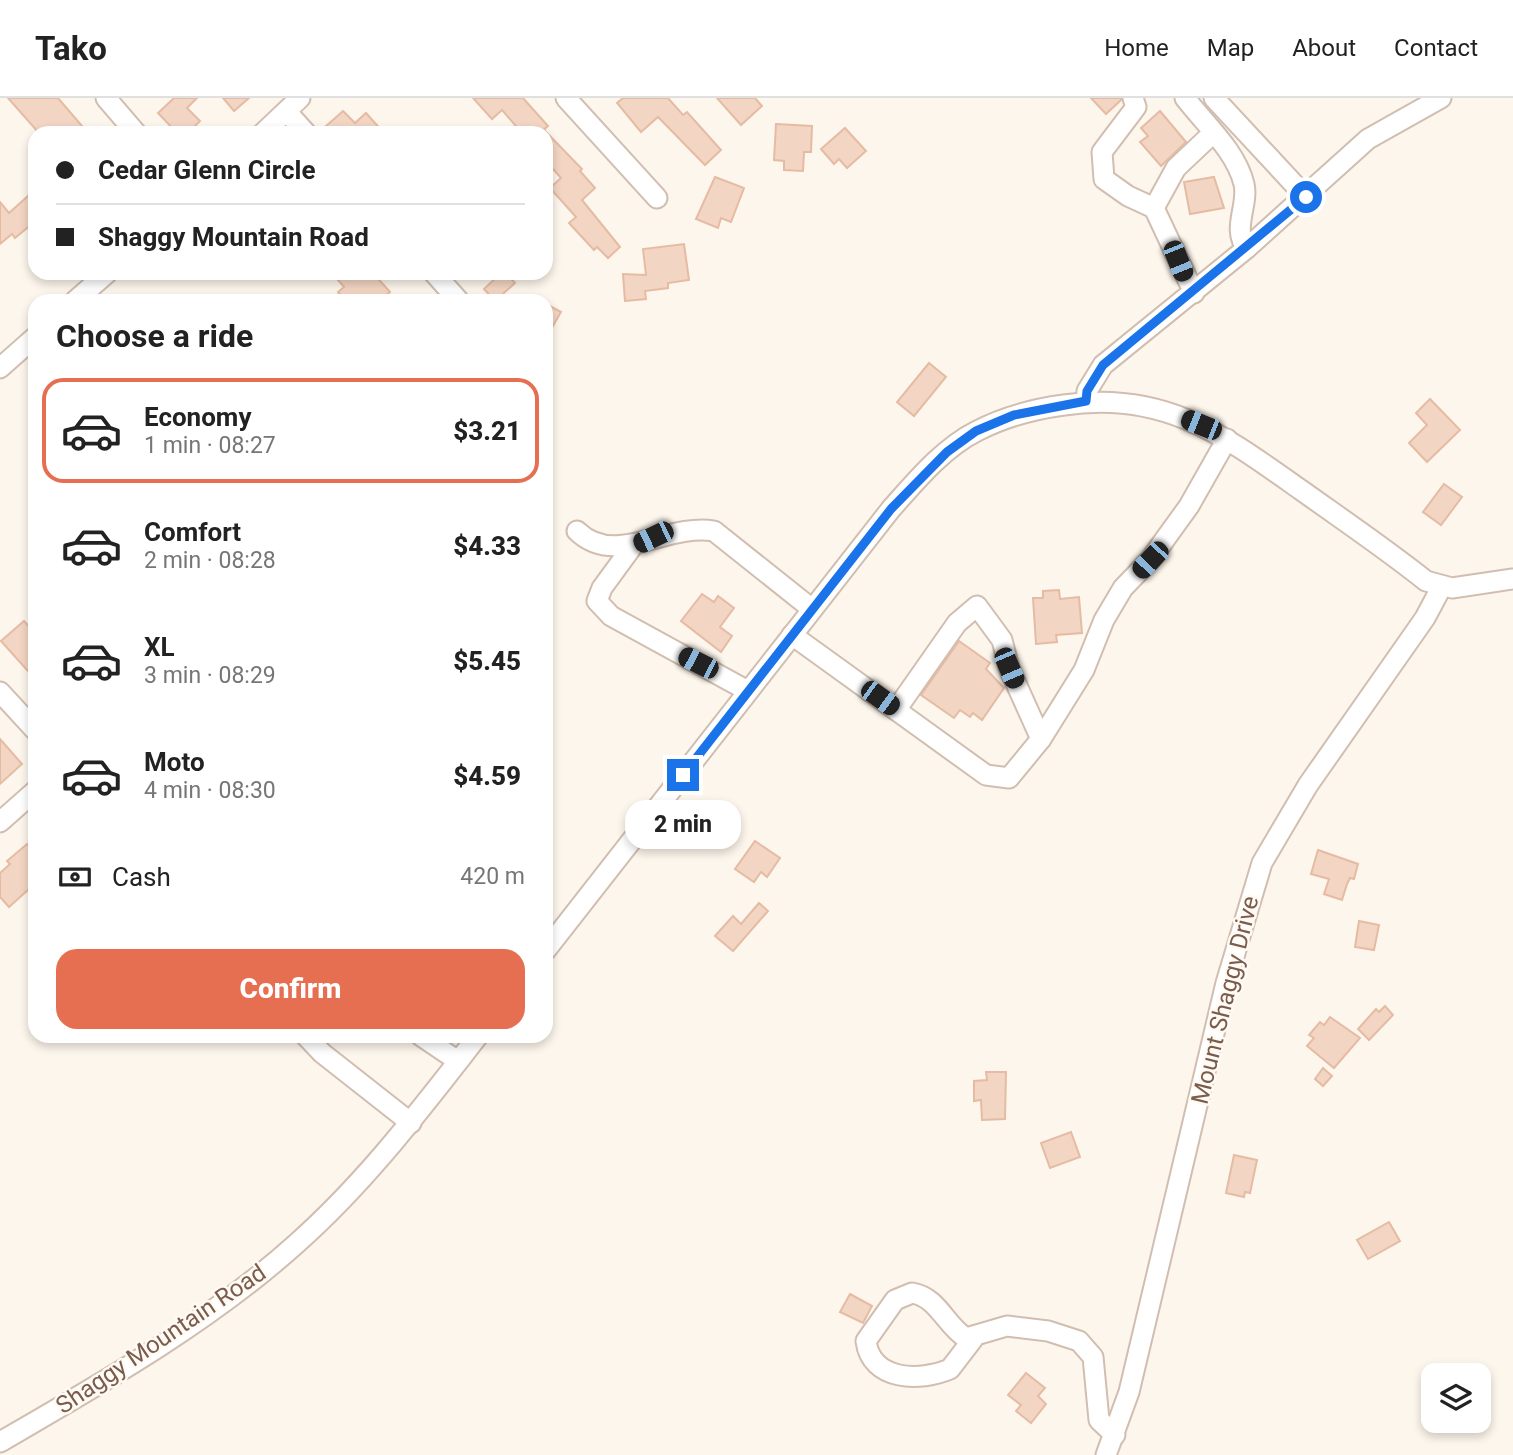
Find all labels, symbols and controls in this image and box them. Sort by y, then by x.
text: Tako [35,29,107,68]
text: Home [1104,34,1169,62]
text: Map [1207,34,1254,62]
text: About [1292,34,1356,62]
text: Contact [1394,34,1478,62]
text: Cedar Glenn Circle [98,155,315,185]
route start [1290,181,1322,213]
text: Shaggy Mountain Road [98,222,369,252]
car [1161,238,1196,284]
text: Choose a ride [56,317,253,355]
icon: car [60,399,123,462]
text: Economy [144,402,251,432]
car [1178,407,1225,443]
text: $3.21 [453,416,521,446]
text: 1 min · 08:27 [144,432,276,459]
icon: car [60,514,123,577]
text: Comfort [144,517,241,547]
car [630,518,677,556]
text: $4.33 [453,531,521,561]
car [1128,537,1173,583]
text: 2 min · 08:28 [144,547,276,574]
icon: car [60,629,123,692]
text: XL [144,632,175,662]
car [675,644,722,682]
car [992,645,1027,691]
text: $5.45 [453,646,521,676]
text: 3 min · 08:29 [144,662,276,689]
car [857,677,904,719]
icon: car [60,744,123,807]
text: Moto [144,747,205,777]
route end [667,759,699,791]
text: $4.59 [453,761,521,791]
text: 4 min · 08:30 [144,777,276,804]
callout: 2 min [625,800,741,848]
text: 2 min [654,811,712,838]
icon: cash [56,858,94,896]
text: Cash [112,862,171,892]
text: 420 m [460,863,525,890]
street label: Mount Shaggy Drive [1186,893,1264,1107]
button: Confirm [56,949,525,1029]
street label: Shaggy Mountain Road [51,1258,271,1420]
map controls [1421,1363,1491,1433]
button: layers [1421,1363,1491,1433]

